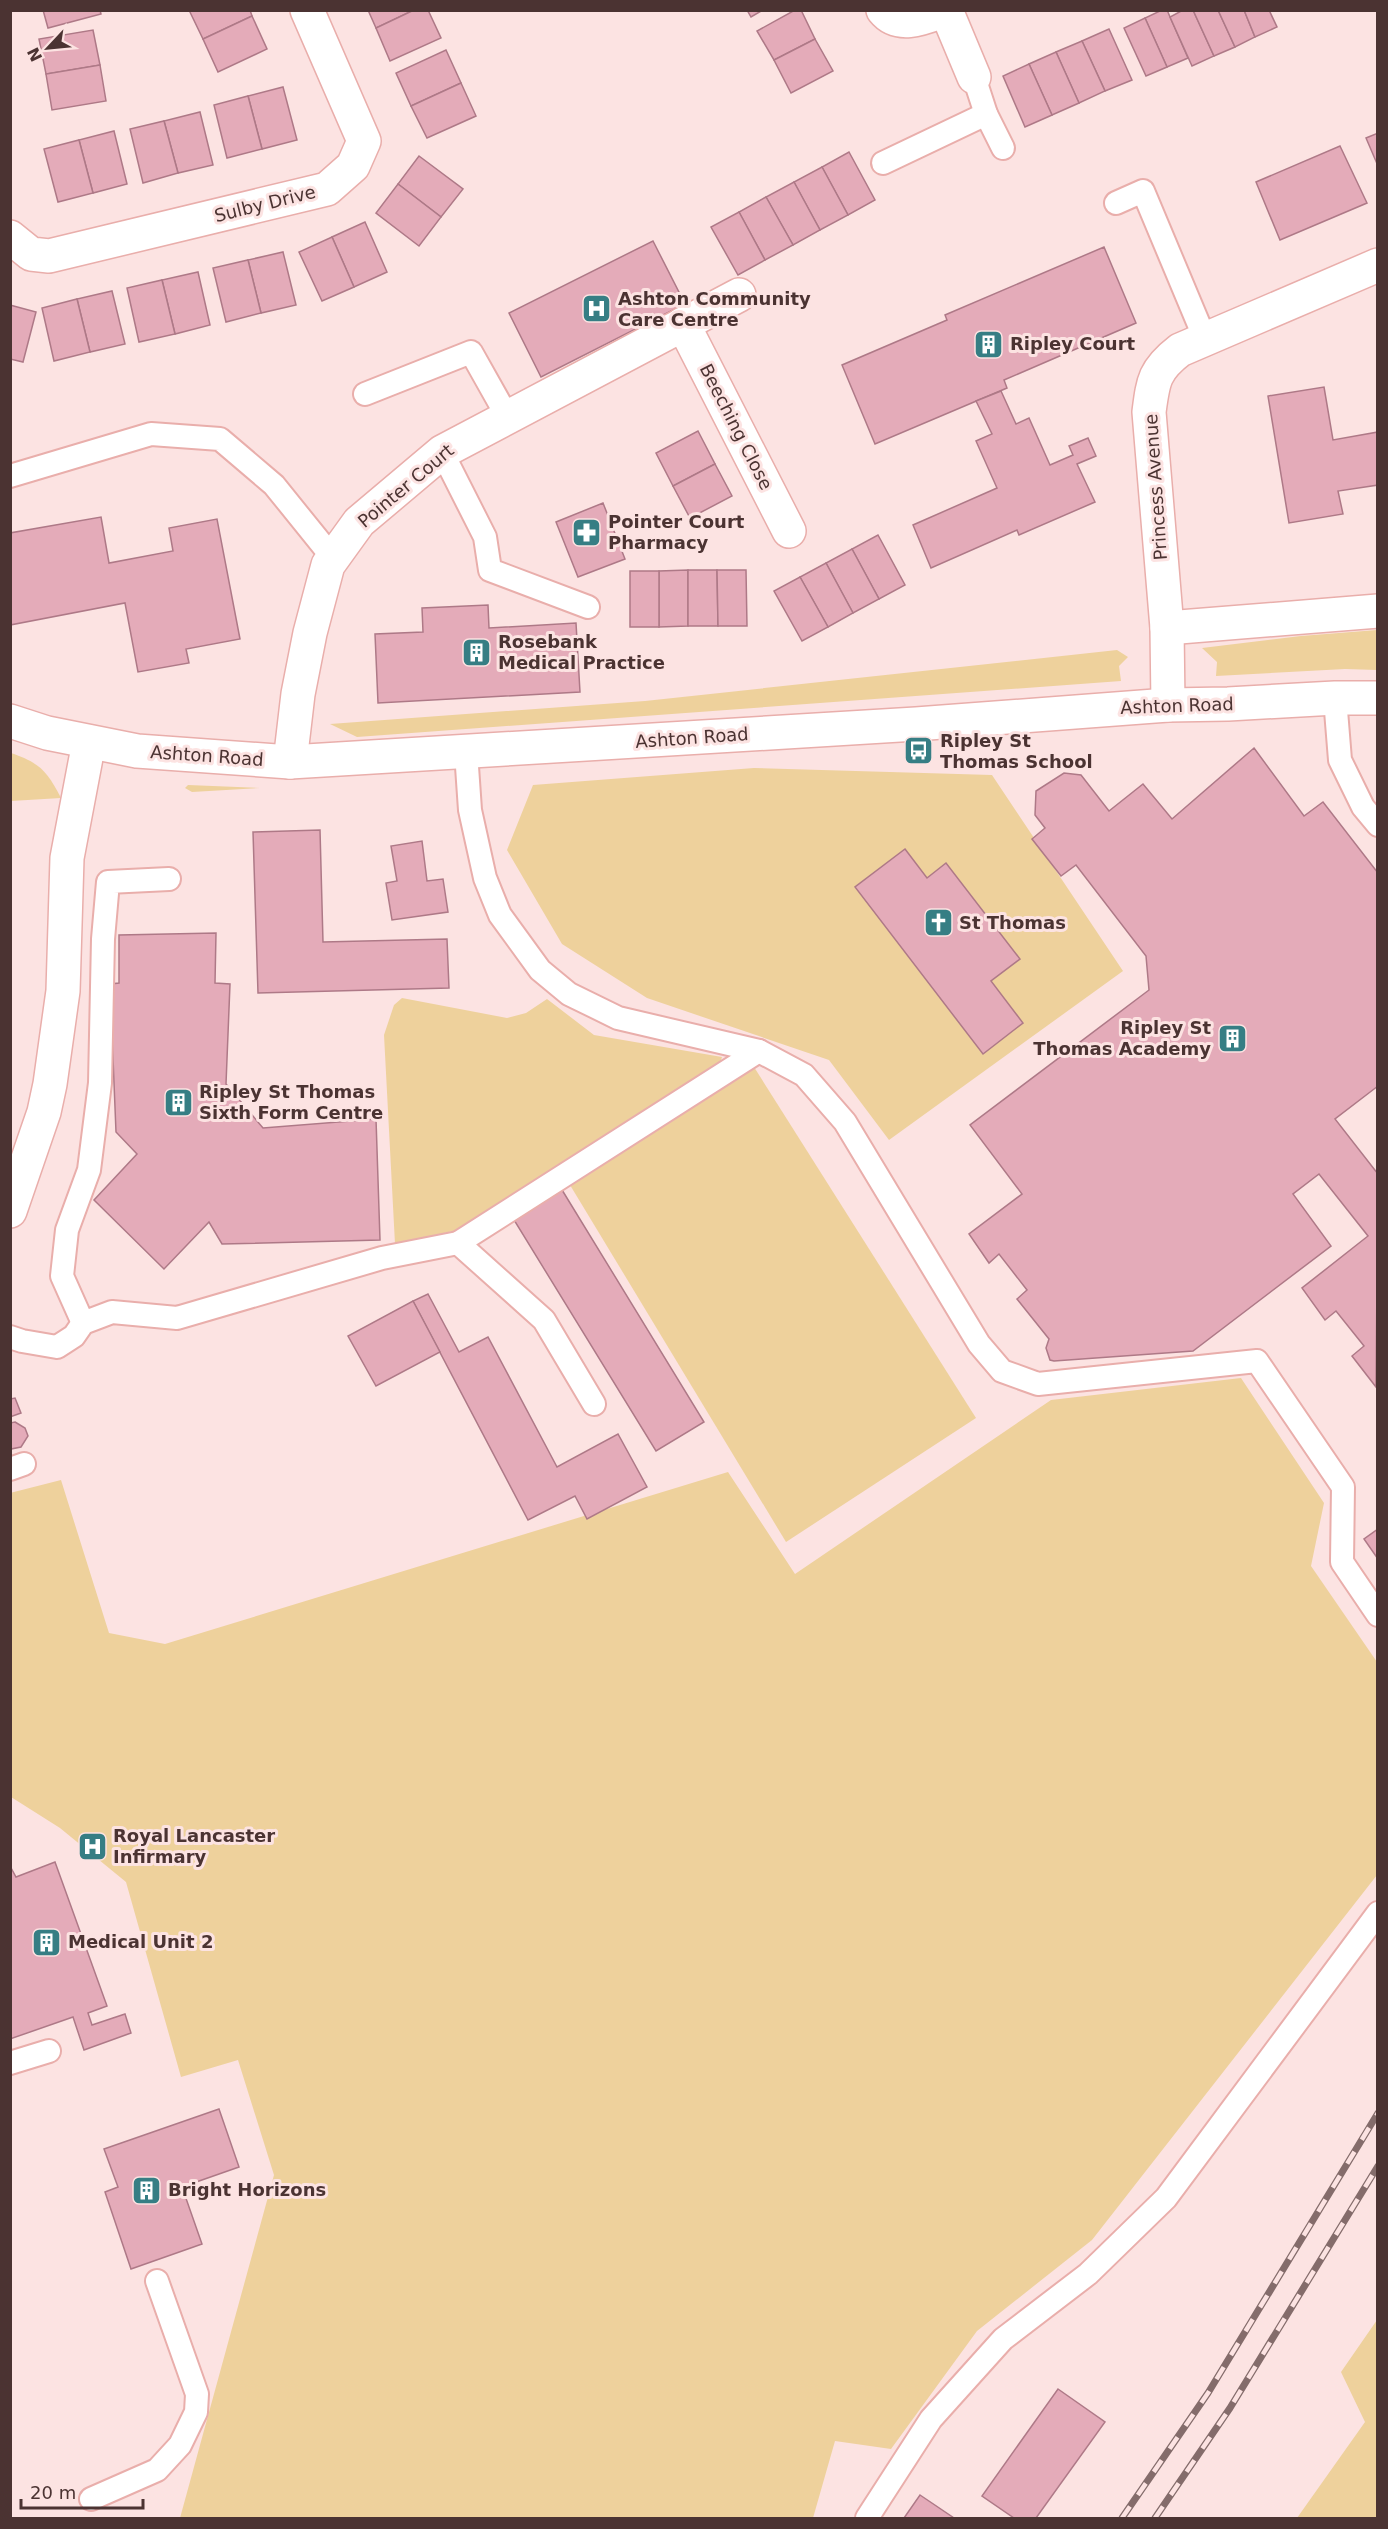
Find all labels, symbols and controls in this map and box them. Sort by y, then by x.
north arrow [18,18,78,78]
text: N [23,44,46,65]
street label: Sulby Drive [212,181,318,226]
place label: Ashton Community Care Centre [618,288,811,330]
hospital icon: Ashton Community Care Centre [581,293,613,325]
building icon: Ripley Court [973,328,1005,360]
place label: Ripley Court [1010,333,1136,354]
street label: Beeching Close [696,360,777,493]
street label: Princess Avenue [1140,413,1171,561]
street label: Pointer Court [354,440,458,532]
place label: Pointer Court Pharmacy [608,511,745,553]
pharmacy icon: Pointer Court Pharmacy [571,516,603,548]
place label: Rosebank Medical Practice [498,631,665,673]
building icon: Rosebank Medical Practice [461,636,493,668]
street label: Ashton Road [1120,693,1234,718]
street label: Ashton Road [635,723,749,752]
place label: Ripley St Thomas School [940,730,1093,772]
bus stop icon: Ripley St Thomas School [903,735,935,767]
street label: Ashton Road [150,741,264,770]
church icon: St Thomas [922,907,954,939]
place label: St Thomas [959,912,1066,933]
place label: Ripley St Thomas Academy [1033,1017,1211,1059]
building icon: Ripley St Thomas Academy [1216,1022,1248,1054]
place label: Ripley St Thomas Sixth Form Centre [199,1081,383,1123]
building icon: Ripley St Thomas Sixth Form Centre [162,1086,194,1118]
place label: Royal Lancaster Infirmary [113,1825,275,1867]
hospital icon: Royal Lancaster Infirmary [76,1830,108,1862]
building icon: Medical Unit 2 [31,1926,63,1958]
place label: Medical Unit 2 [68,1931,213,1952]
building icon: Bright Horizons [131,2174,163,2206]
place label: Bright Horizons [168,2179,326,2200]
scale bar [21,2472,142,2510]
text: 20 m [30,2482,76,2503]

